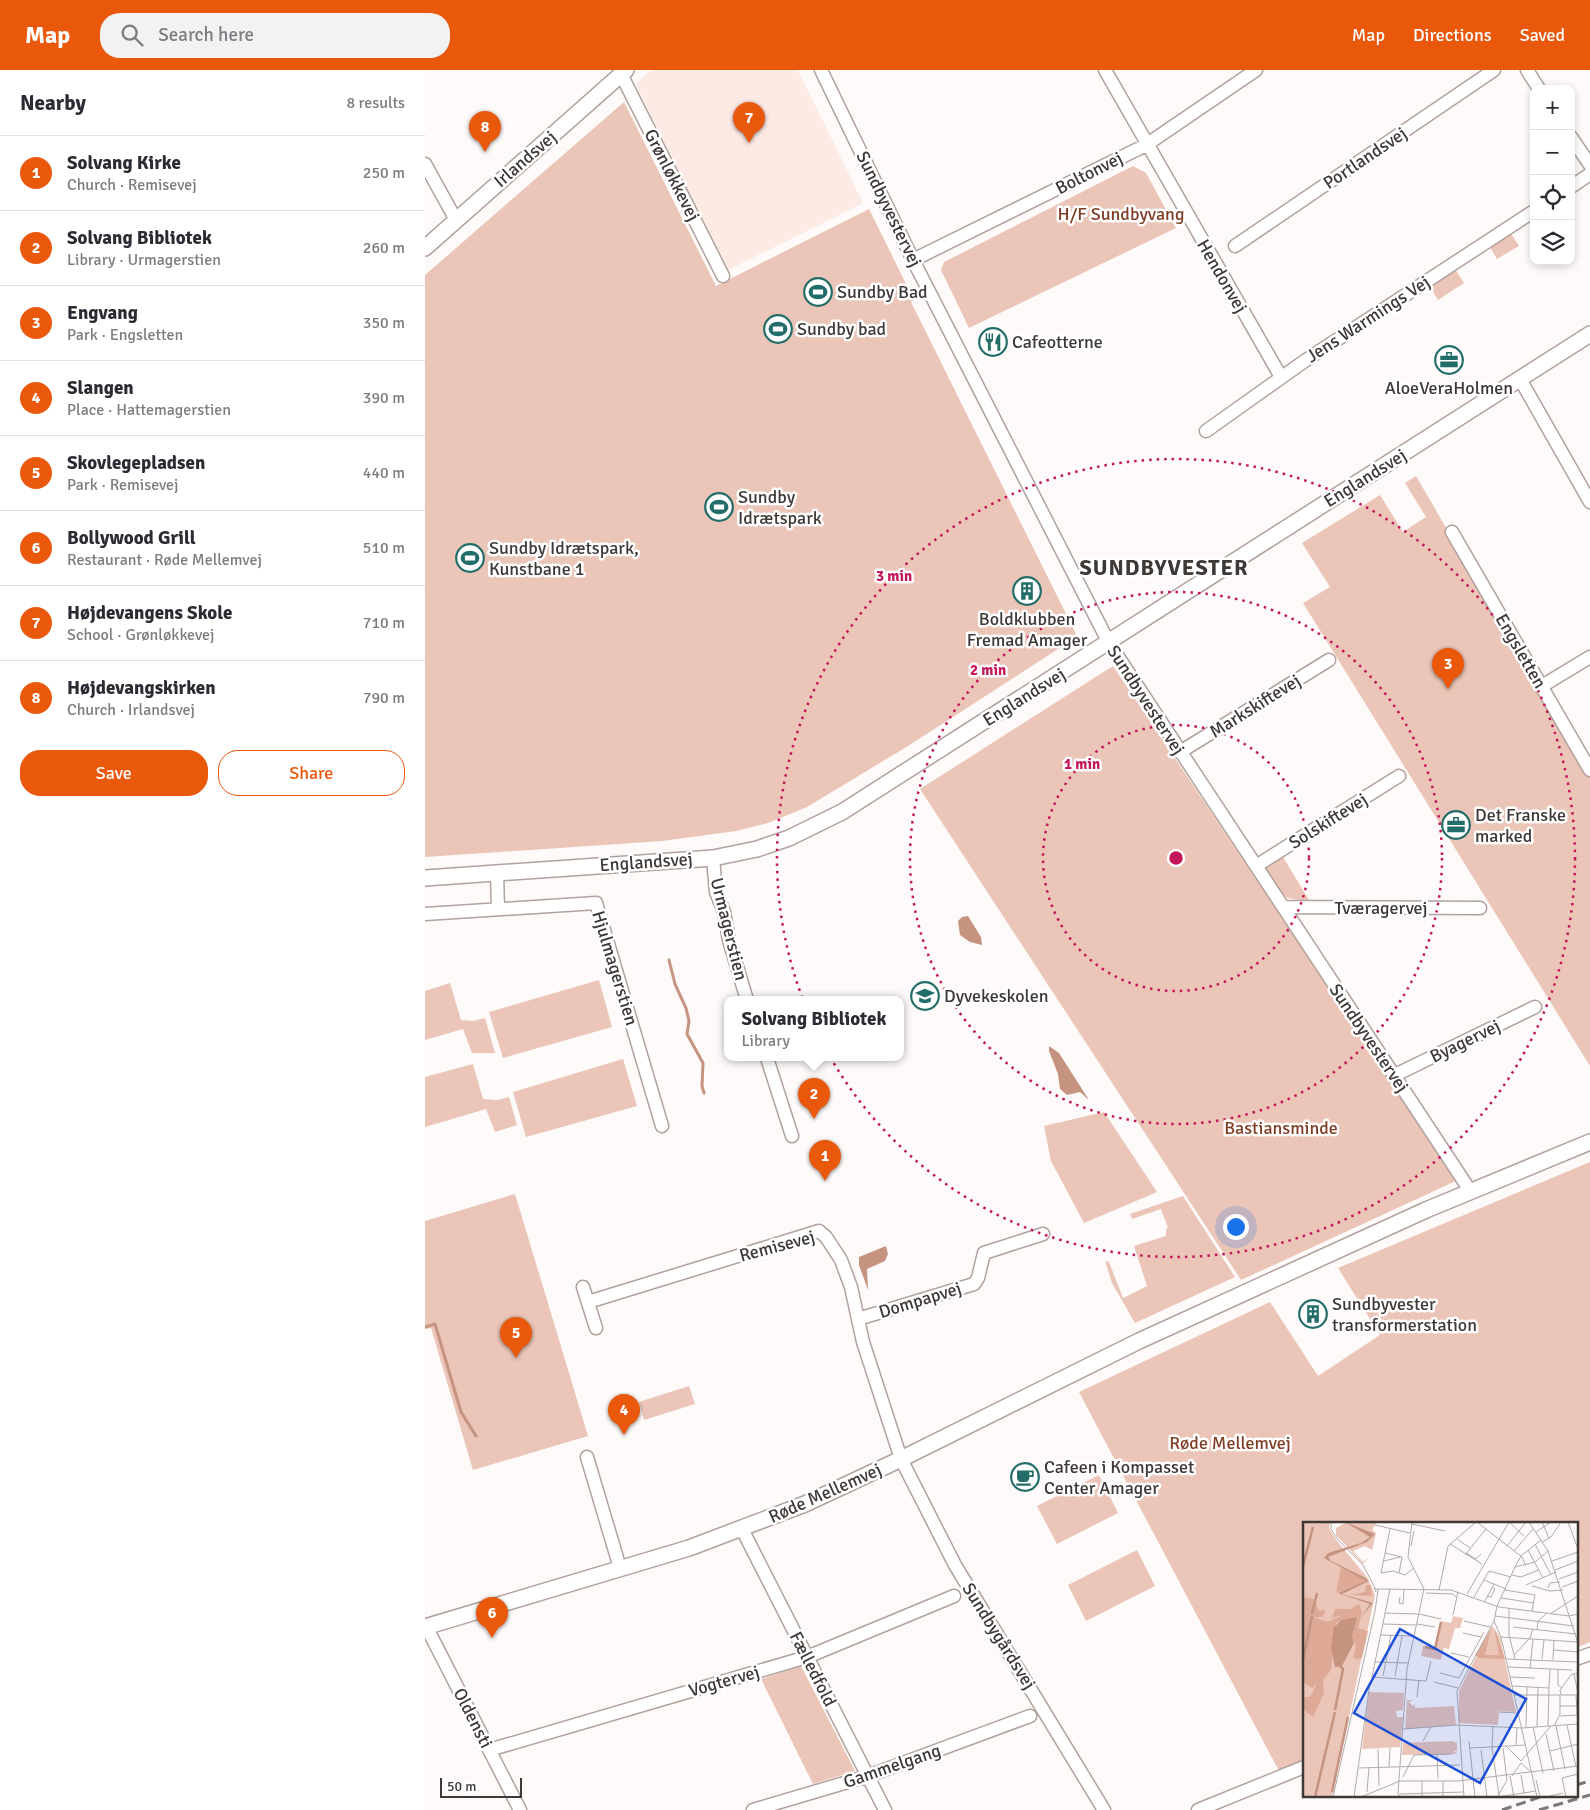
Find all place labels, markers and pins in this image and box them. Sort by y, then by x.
pin: 7 [733,102,765,143]
pin: 8 [469,111,501,152]
sports icon: Sundby Bad [803,277,833,307]
place label: Sundby Bad [837,281,928,303]
sports icon: Sundby bad [763,314,793,344]
place label: Sundby bad [797,318,886,340]
restaurant icon: Cafeotterne [978,327,1008,357]
place label: Cafeotterne [1012,331,1103,353]
office icon: AloeVeraHolmen [1434,345,1464,375]
place label: AloeVeraHolmen [1385,377,1513,399]
place label: Sundby Idrætspark [738,486,822,529]
sports icon: Sundby Idrætspark [704,492,734,522]
place label: Sundby Idrætspark, Kunstbane 1 [489,537,639,580]
sports icon: Sundby Idrætspark, Kunstbane 1 [455,543,485,573]
building icon: Boldklubben Fremad Amager [1012,576,1042,606]
place label: Boldklubben Fremad Amager [967,608,1088,651]
pin: 3 [1432,648,1464,689]
place label: Det Franske marked [1475,804,1566,847]
office icon: Det Franske marked [1441,810,1471,840]
centre of rings [1167,849,1185,867]
school or university icon: Dyvekeskolen [910,981,940,1011]
place label: Dyvekeskolen [944,985,1049,1007]
pin: 2 [798,1078,830,1119]
pin: 1 [809,1140,841,1181]
place label: Sundbyvester transformerstation [1332,1293,1477,1336]
building icon: Sundbyvester transformerstation [1298,1299,1328,1329]
pin: 5 [500,1317,532,1358]
pin: 4 [608,1394,640,1435]
place label: Cafeen i Kompasset Center Amager [1044,1456,1194,1499]
cafe icon: Cafeen i Kompasset Center Amager [1010,1462,1040,1492]
pin: 6 [476,1597,508,1638]

